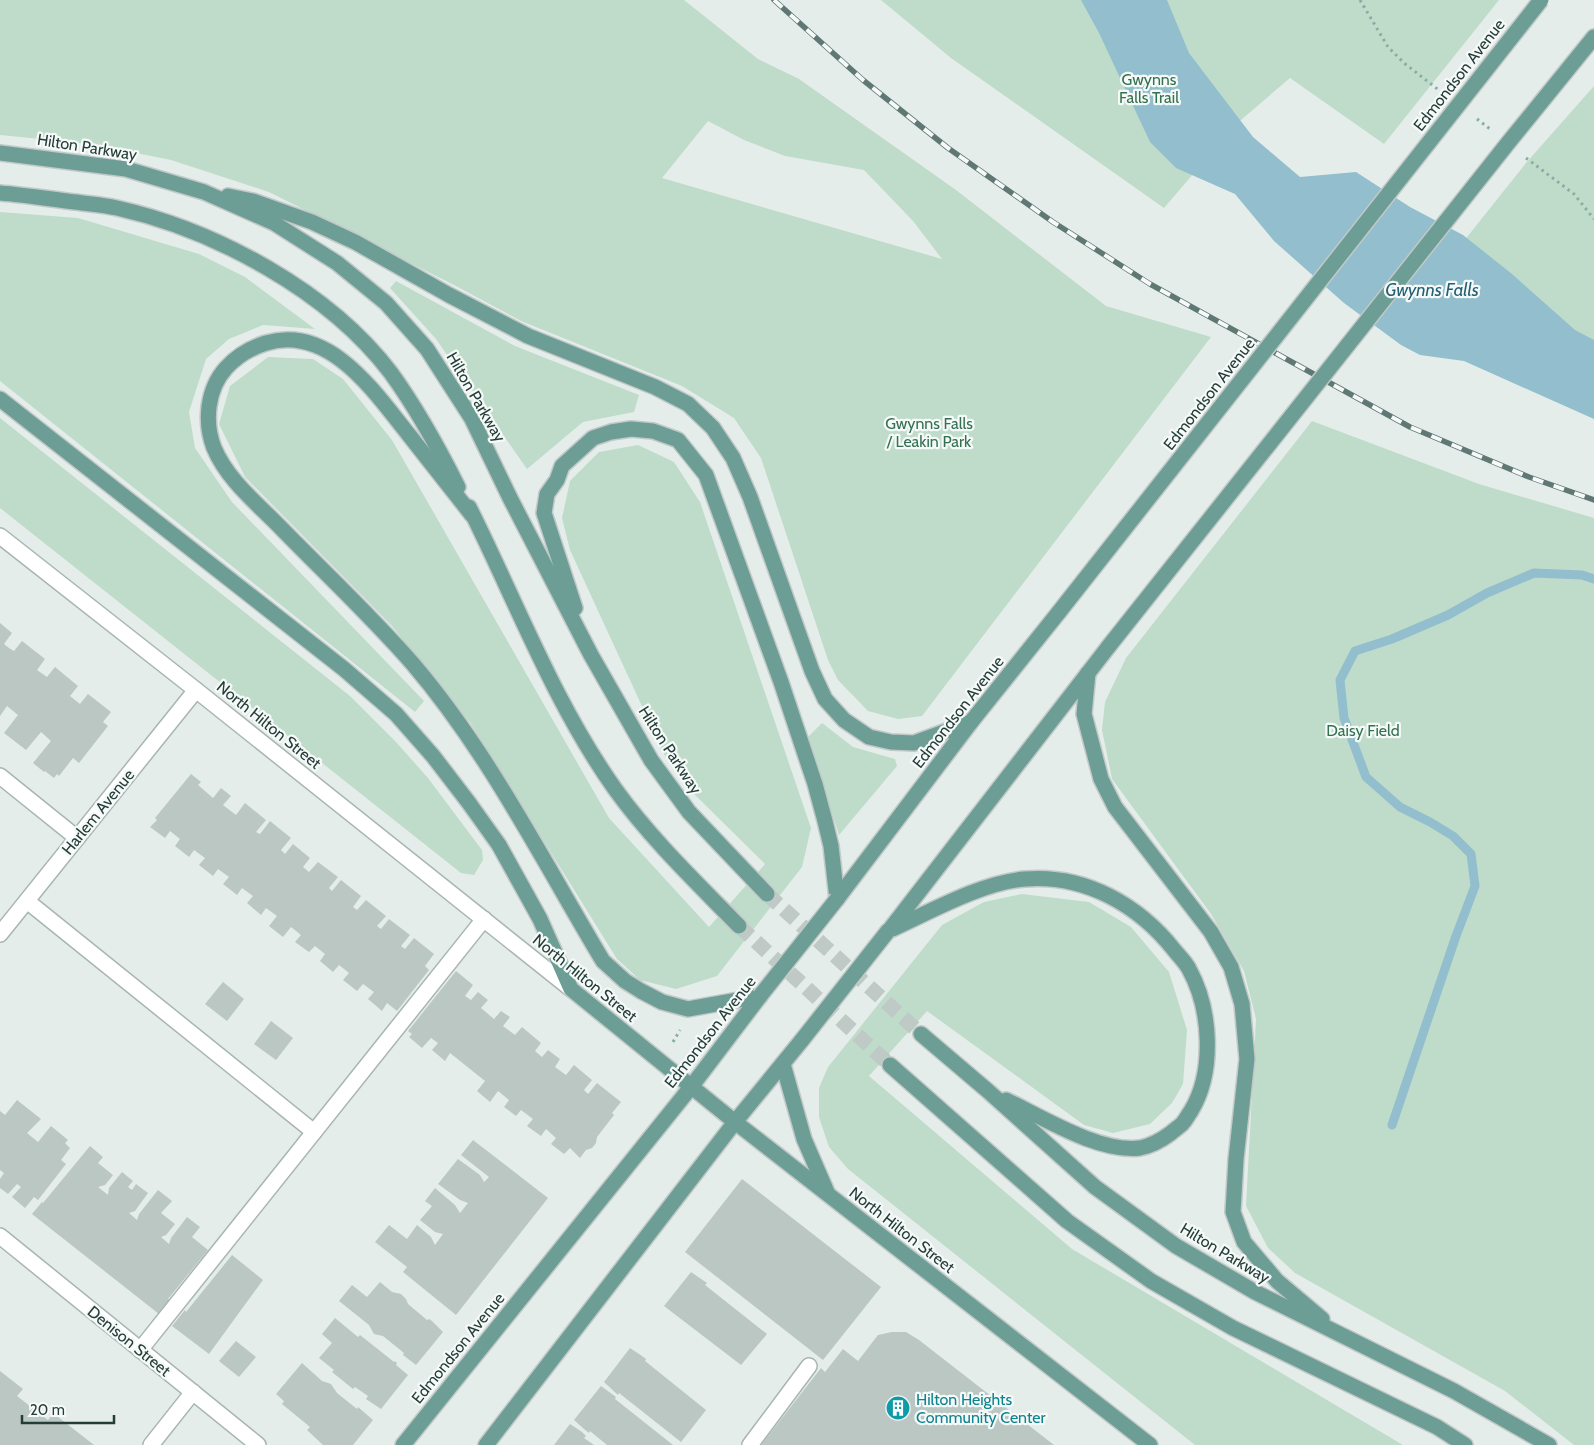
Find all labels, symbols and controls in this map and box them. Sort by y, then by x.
street label: Edmondson Avenue [1409,15,1509,135]
park label: Gwynns Falls Trail [1119,70,1179,107]
street label: Hilton Parkway [36,130,138,164]
water label: Gwynns Falls [1385,279,1479,301]
street label: Edmondson Avenue [1159,334,1259,454]
street label: Hilton Parkway [443,349,509,445]
park label: Gwynns Falls / Leakin Park [885,414,973,451]
street label: Edmondson Avenue [908,652,1008,772]
street label: North Hilton Street [213,677,325,773]
street label: Hilton Parkway [635,703,705,797]
park label: Daisy Field [1326,721,1400,740]
street label: Harlem Avenue [58,766,138,858]
street label: North Hilton Street [529,930,641,1026]
street label: Edmondson Avenue [660,972,760,1092]
street label: North Hilton Street [845,1183,959,1277]
street label: Hilton Parkway [1177,1219,1273,1287]
street label: Edmondson Avenue [408,1289,508,1407]
street label: Denison Street [84,1302,175,1381]
place label: Hilton Heights Community Center [916,1390,1046,1427]
scale bar [22,1392,115,1424]
building icon: Hilton Heights Community Center [885,1395,911,1421]
text: 20 m [30,1401,65,1419]

